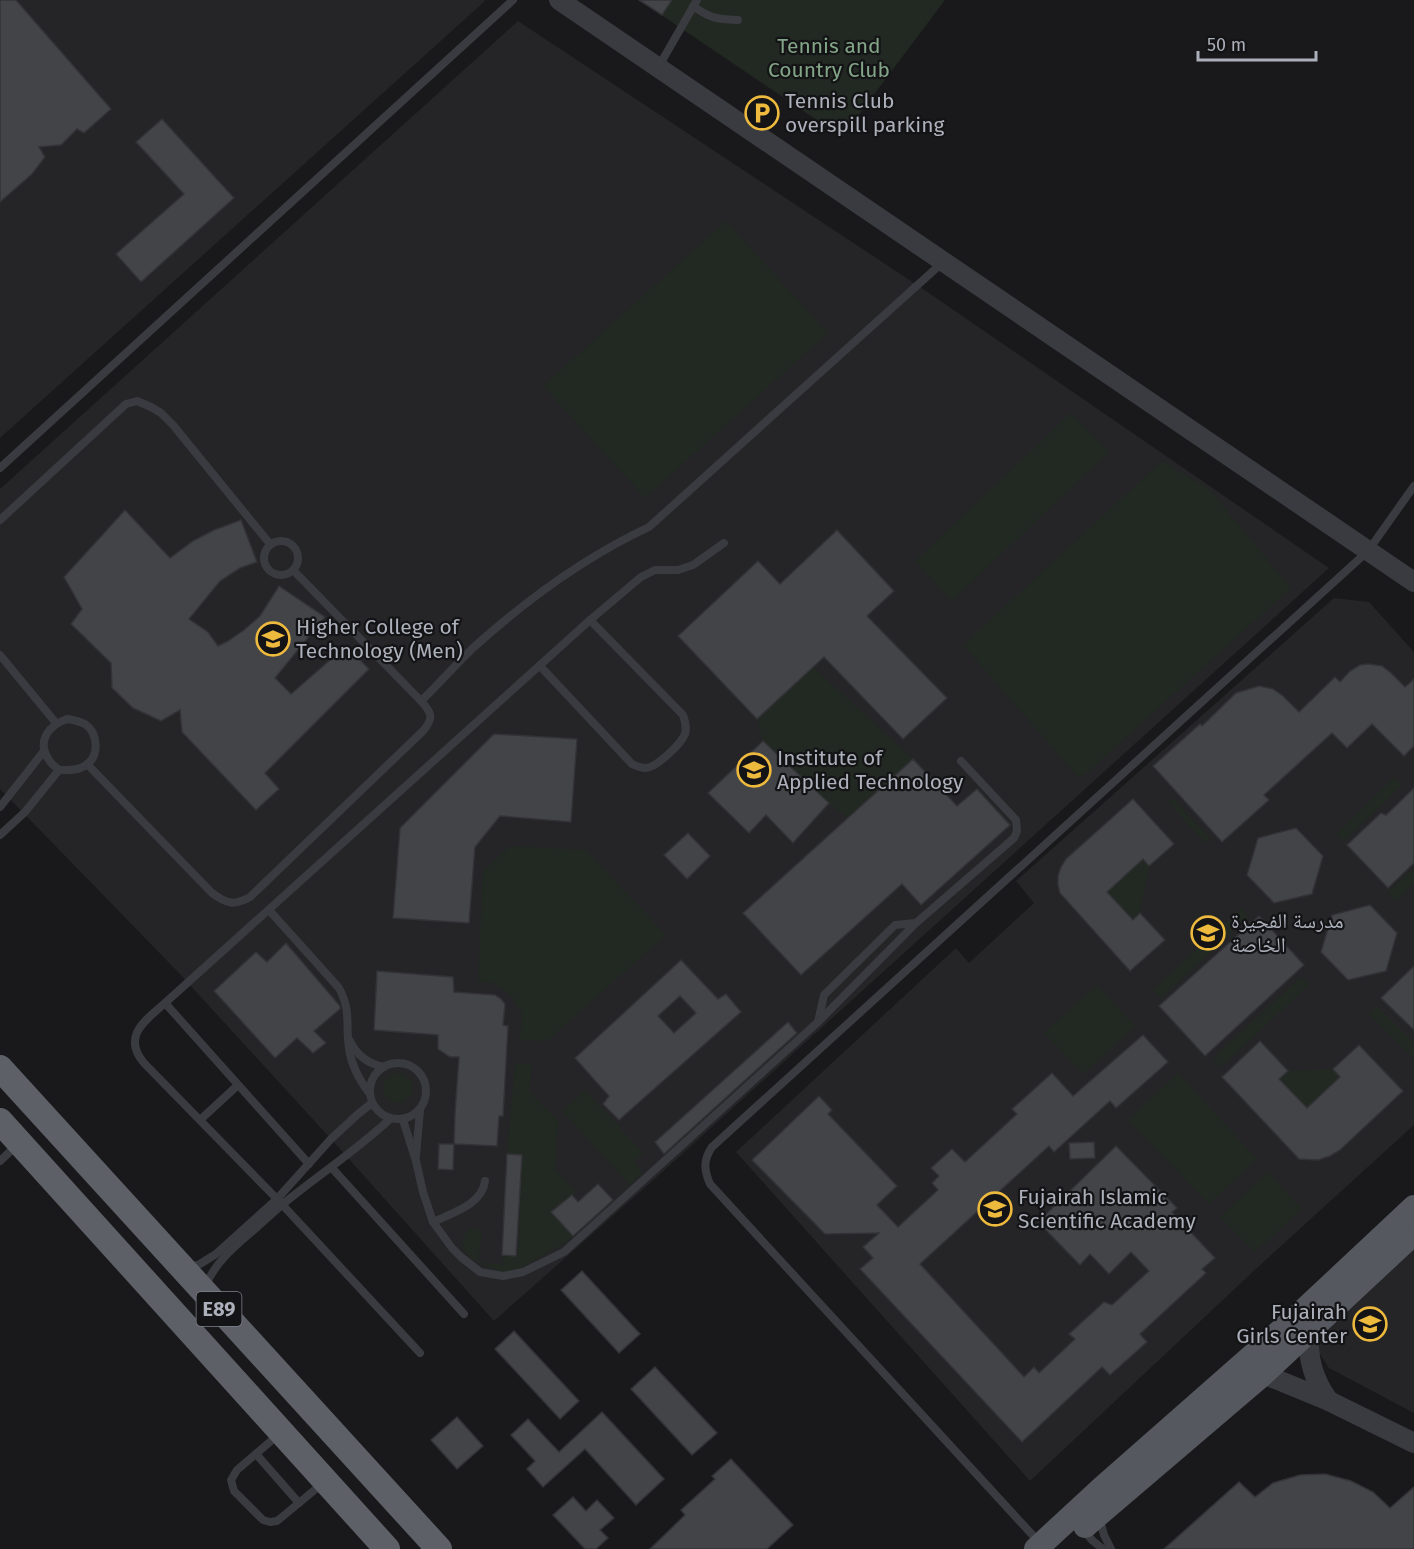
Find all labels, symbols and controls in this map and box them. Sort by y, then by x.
scale bar [1198,24,1316,62]
park label: Tennis and Country Club [768,33,890,83]
text: 50 m [1207,34,1246,56]
place label: Tennis Club overspill parking [785,88,945,138]
parking icon: Tennis Club overspill parking [744,95,780,131]
place label: Higher College of Technology (Men) [296,614,463,664]
school or university icon: Higher College of Technology (Men) [255,621,291,657]
place label: Institute of Applied Technology [777,745,964,795]
school or university icon: Institute of Applied Technology [736,752,772,788]
place label: مدرسة الفجيرة الخاصة [1231,908,1344,958]
school or university icon: مدرسة الفجيرة الخاصة [1190,915,1226,951]
place label: Fujairah Islamic Scientific Academy [1018,1184,1196,1234]
school or university icon: Fujairah Islamic Scientific Academy [977,1191,1013,1227]
road number: E89 [196,1292,242,1326]
place label: Fujairah Girls Center [1236,1299,1347,1349]
school or university icon: Fujairah Girls Center [1352,1306,1388,1342]

